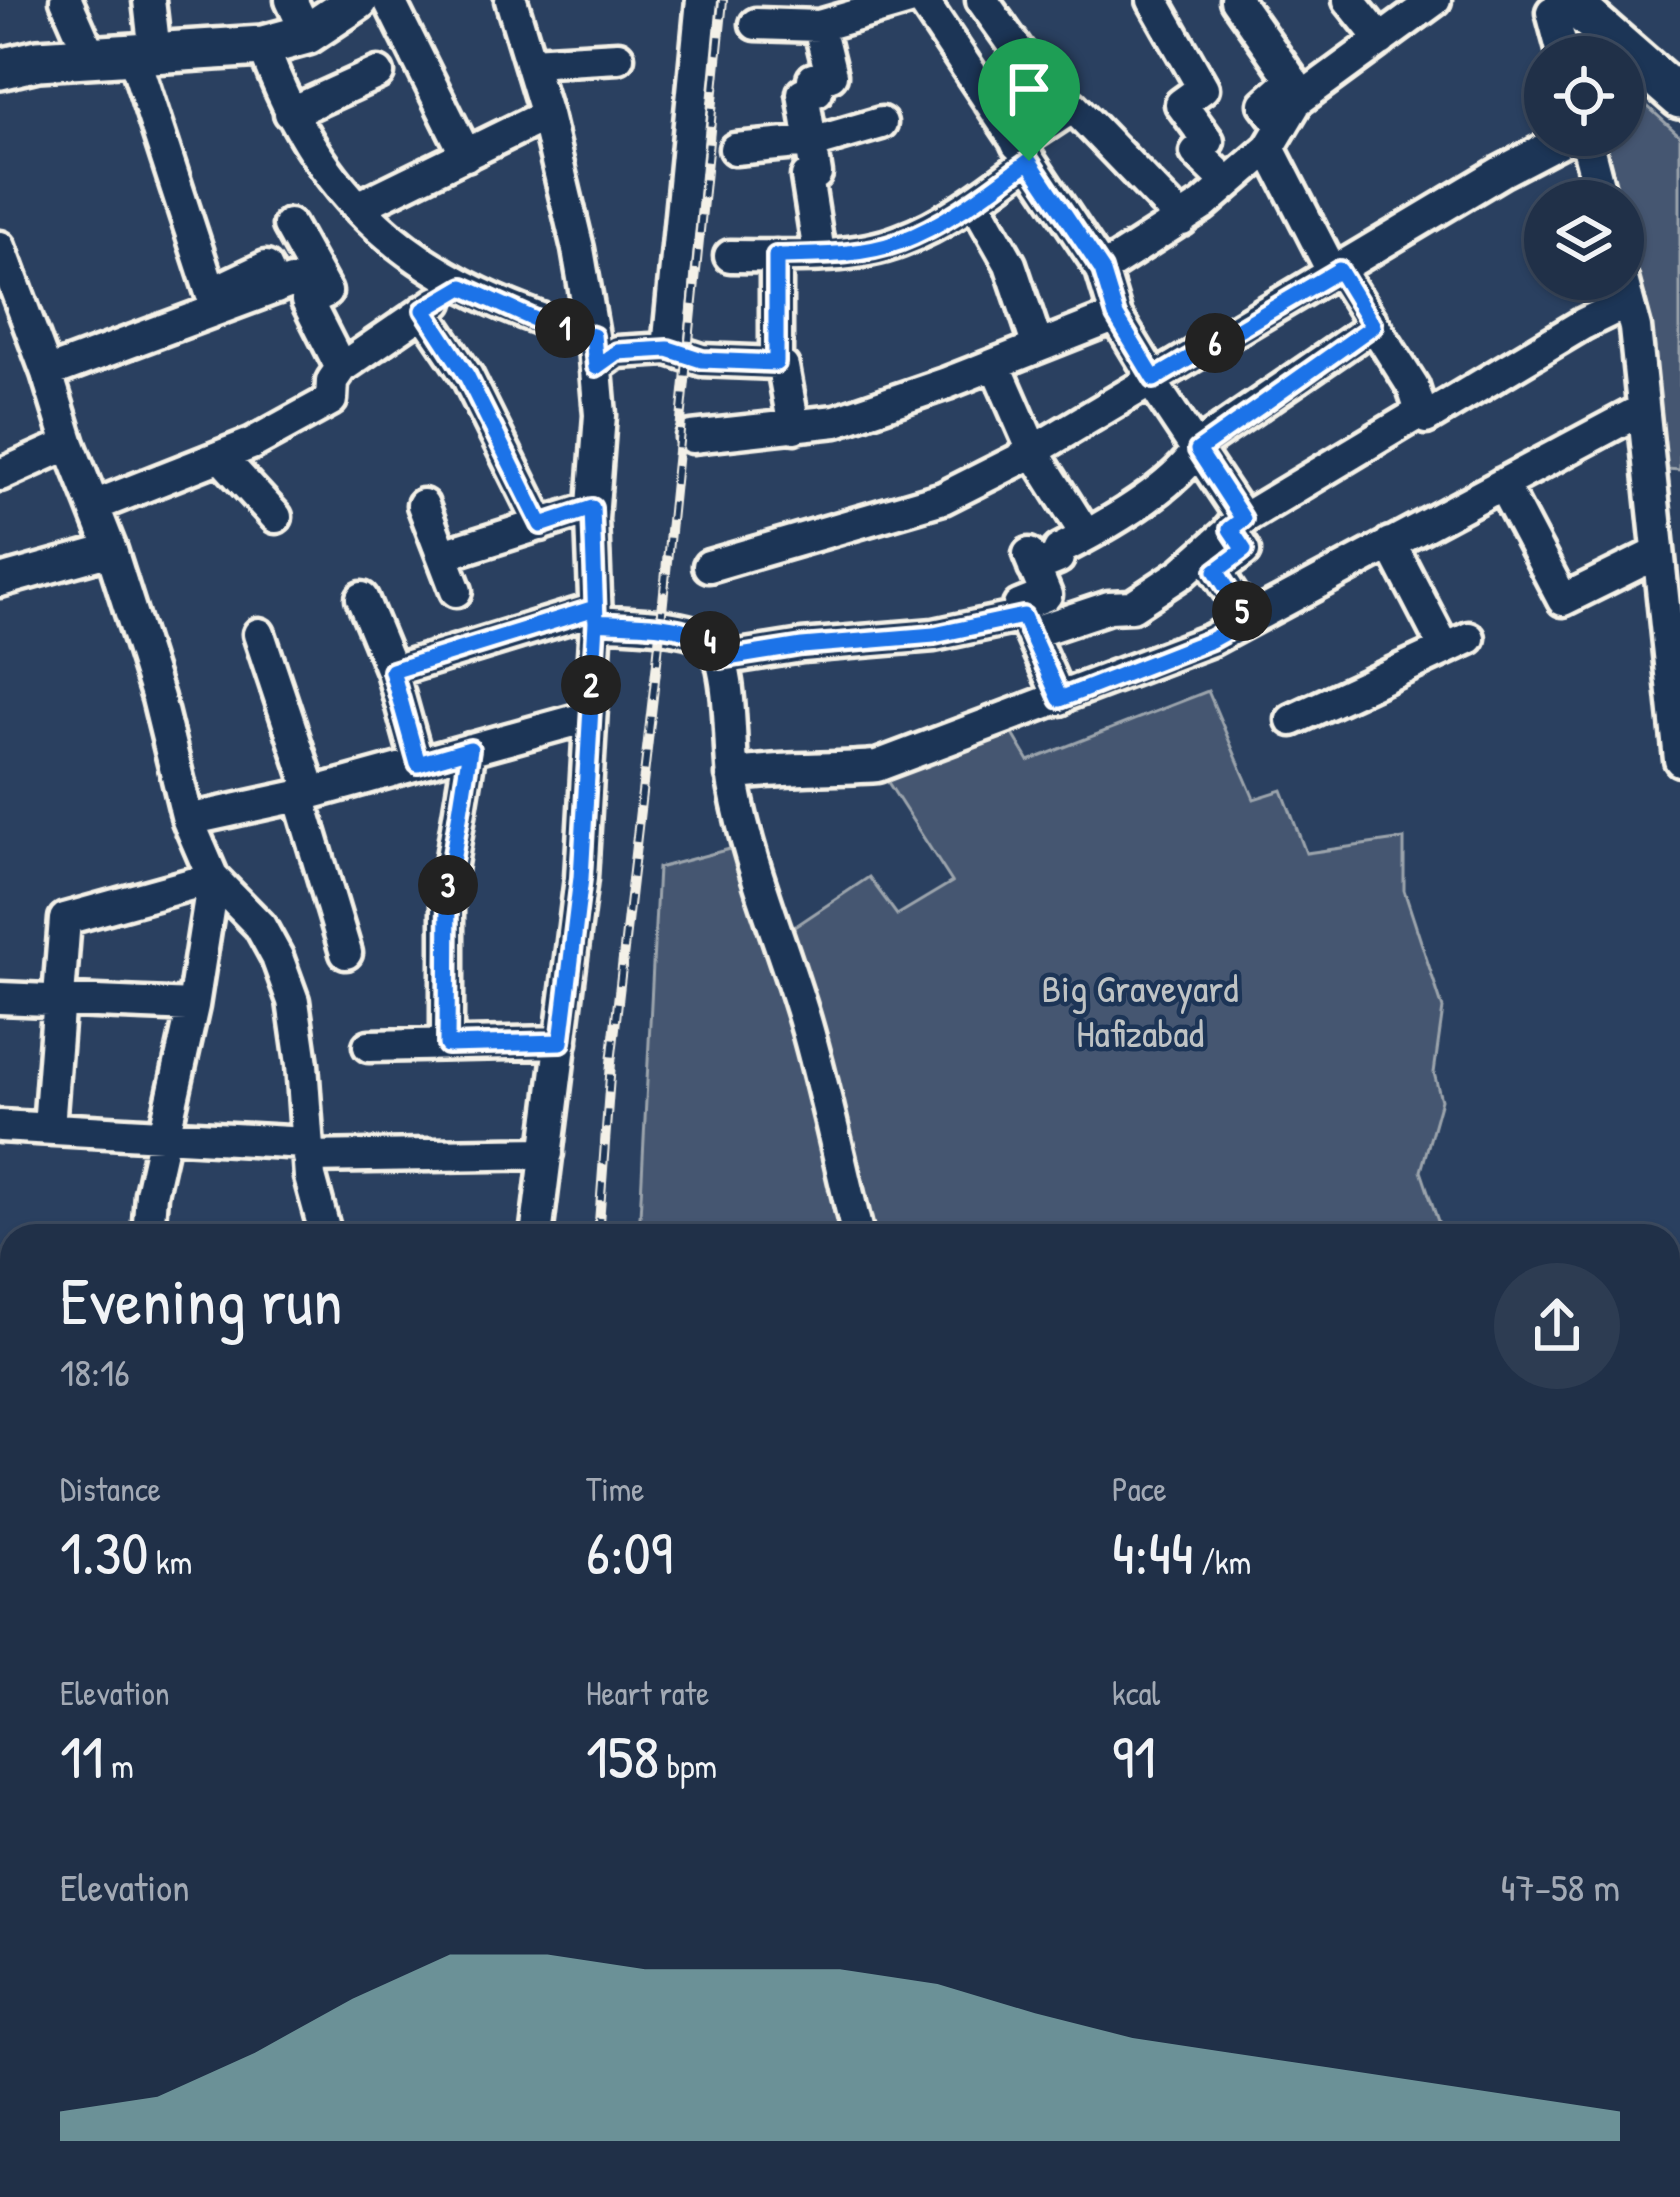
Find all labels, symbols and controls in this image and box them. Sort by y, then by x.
map controls [1524,36,1644,300]
button: locate [1524,36,1644,156]
pin [978,38,1080,161]
icon: arrive [996,56,1062,122]
button: layers [1524,180,1644,300]
pin: 1 [535,298,595,358]
text: 1 [559,306,571,350]
pin: 6 [1185,313,1245,373]
text: 6 [1208,321,1222,365]
pin: 5 [1212,581,1272,641]
text: 5 [1235,589,1249,633]
pin: 4 [680,611,740,671]
text: 4 [704,619,716,663]
pin: 2 [561,655,621,715]
text: 2 [583,663,599,707]
pin: 3 [418,855,478,915]
text: 3 [441,863,455,907]
park label: Big Graveyard Hafizabad [1042,961,1239,1059]
text: Evening run [60,1255,342,1345]
button: share [1494,1263,1620,1389]
text: 18:16 [60,1345,130,1398]
text: Distance [60,1467,161,1511]
text: Time [586,1467,644,1511]
text: Pace [1112,1467,1167,1511]
text: 1.30 [60,1511,148,1593]
text: 6:09 [586,1511,673,1593]
text: 4:44 [1112,1511,1193,1593]
text: km [148,1540,192,1584]
text: /km [1193,1540,1251,1584]
text: Elevation [60,1671,170,1715]
text: Heart rate [586,1671,709,1715]
text: kcal [1112,1671,1160,1715]
text: 11 [60,1715,104,1797]
text: 158 [586,1715,659,1797]
text: 91 [1112,1715,1156,1797]
text: m [104,1744,134,1788]
text: bpm [659,1744,717,1788]
text: Elevation [60,1860,190,1913]
text: 47–58 m [1501,1860,1620,1913]

